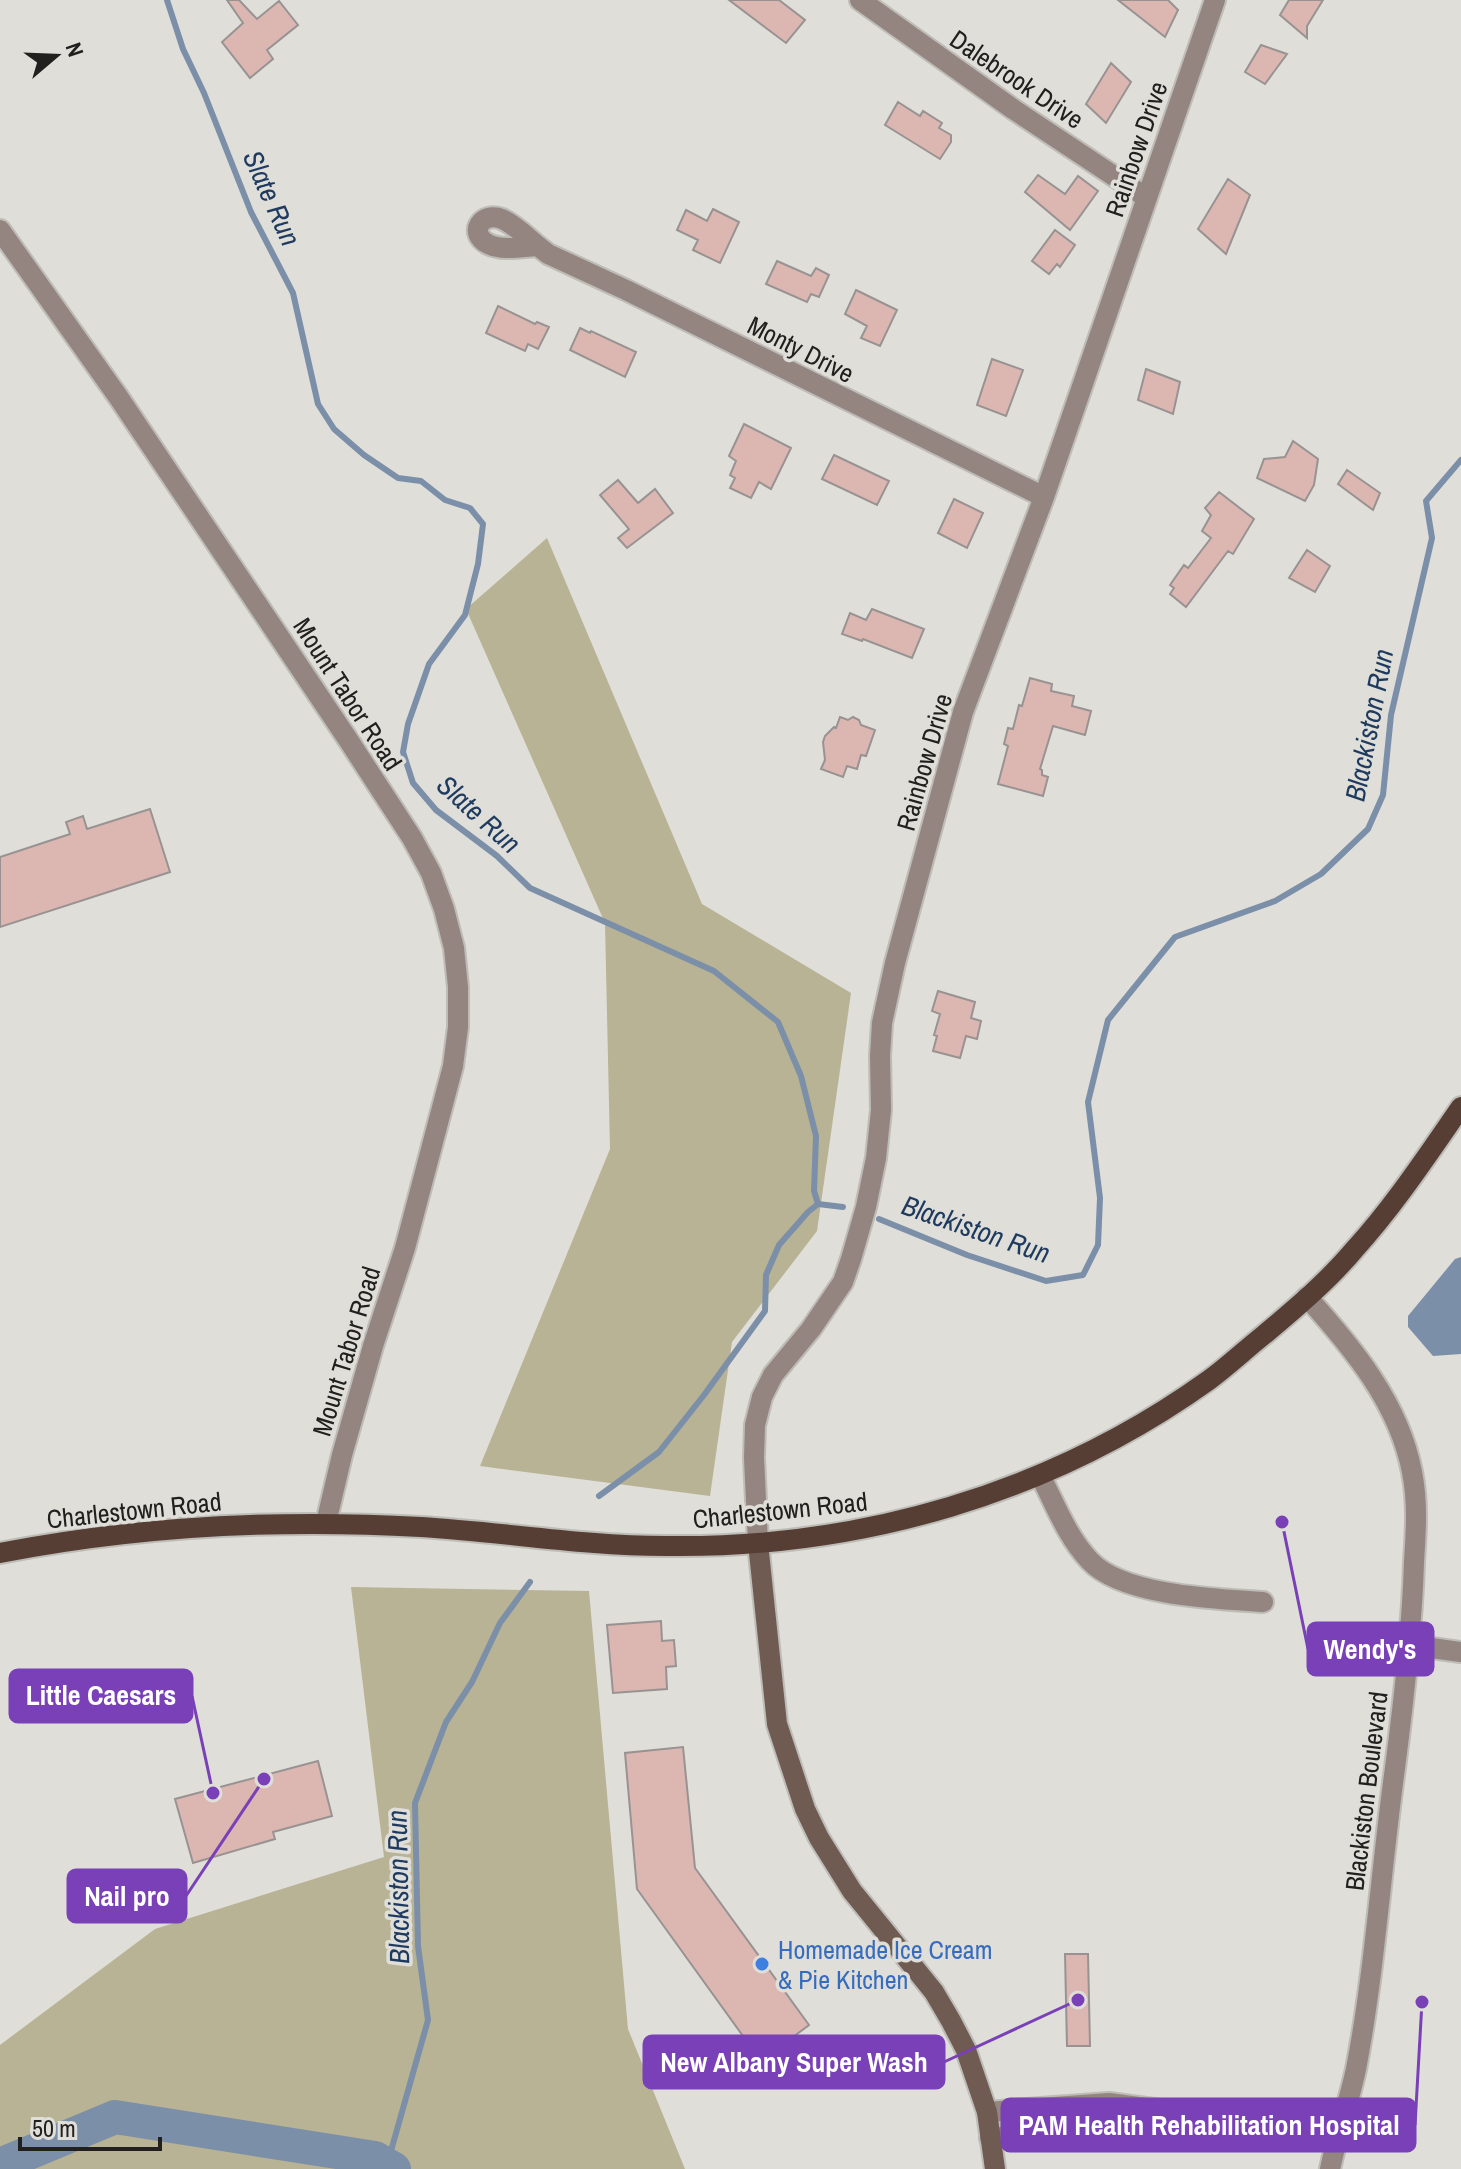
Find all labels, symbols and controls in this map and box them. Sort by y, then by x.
north arrow [16,16,96,96]
street label: Dalebrook Drive [943,21,1091,137]
text: N [59,38,91,61]
street label: Rainbow Drive [1097,77,1175,221]
water label: Slate Run [234,144,310,252]
street label: Monty Drive [742,307,860,391]
street label: Mount Tabor Road [286,611,410,777]
water label: Blackiston Run [1336,646,1402,804]
street label: Rainbow Drive [888,689,960,835]
water label: Slate Run [429,766,529,862]
water label: Blackiston Run [897,1186,1055,1272]
street label: Mount Tabor Road [304,1262,388,1440]
street label: Charlestown Road [45,1483,223,1537]
street label: Charlestown Road [691,1483,869,1537]
callout: Wendy's [1308,1623,1433,1675]
text: Wendy's [1323,1630,1417,1668]
callout: Little Caesars [10,1670,192,1722]
text: Little Caesars [26,1676,176,1714]
street label: Blackiston Boulevard [1336,1689,1396,1893]
water label: Blackiston Run [378,1809,418,1965]
callout: Nail pro [68,1870,186,1922]
text: Nail pro [84,1877,170,1915]
place label: Homemade Ice Cream & Pie Kitchen [778,1932,992,1997]
marker: Homemade Ice Cream & Pie Kitchen [753,1955,771,1973]
callout: New Albany Super Wash [644,2036,944,2088]
text: New Albany Super Wash [660,2043,928,2081]
callout: PAM Health Rehabilitation Hospital [1002,2099,1415,2151]
scale bar [20,2101,160,2151]
text: PAM Health Rehabilitation Hospital [1018,2106,1400,2144]
text: 50 m [32,2112,76,2144]

